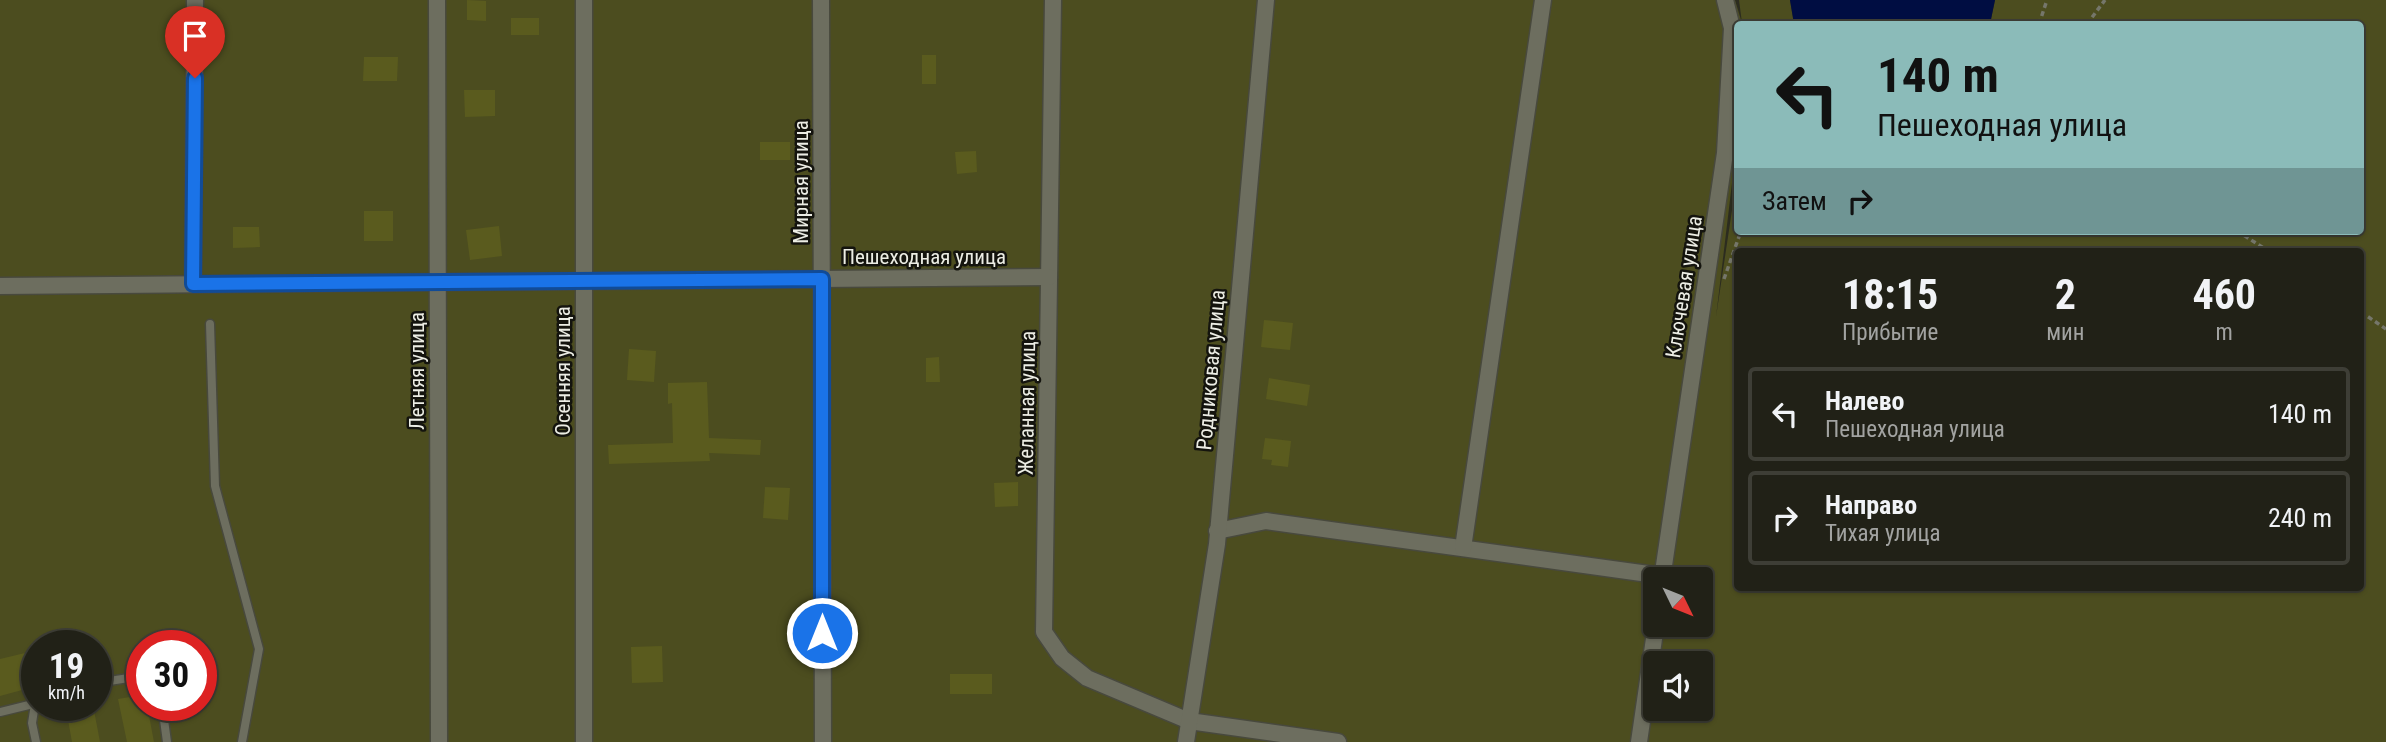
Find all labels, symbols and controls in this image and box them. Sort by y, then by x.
pin [165,6,225,78]
icon: arrive [176,17,214,55]
text: 140 m [1877,47,1999,104]
icon: left [1762,49,1853,140]
text: Пешеходная улица [1877,106,2127,144]
street label: Мирная улица [789,120,813,244]
icon: right [1841,182,1879,220]
text: Затем [1762,186,1827,216]
street label: Ключевая улица [1661,214,1707,360]
street label: Пешеходная улица [842,245,1006,269]
text: 18:15 [1842,270,1938,319]
text: 2 [2055,270,2076,319]
text: 460 [2192,270,2256,319]
street label: Родниковая улица [1192,289,1230,451]
street label: Осенняя улица [551,306,575,436]
street label: Летняя улица [405,312,429,430]
text: Прибытие [1842,319,1938,346]
text: мин [2046,319,2085,346]
text: m [2216,319,2233,346]
street label: Желанная улица [1014,331,1040,475]
text: Налево [1825,386,1905,416]
icon: left [1766,395,1804,433]
text: 140 m [2268,399,2332,429]
text: Пешеходная улица [1825,416,2005,443]
text: Направо [1825,490,1917,520]
icon: right [1766,499,1804,537]
text: 240 m [2268,503,2332,533]
text: Тихая улица [1825,520,1941,547]
north arrow [1643,567,1713,637]
map controls [1643,567,1713,721]
position arrow [785,596,859,670]
speed limit sign: 30 [126,630,217,721]
text: 19 [49,646,84,687]
button: sound [1643,651,1713,721]
text: km/h [48,682,85,703]

